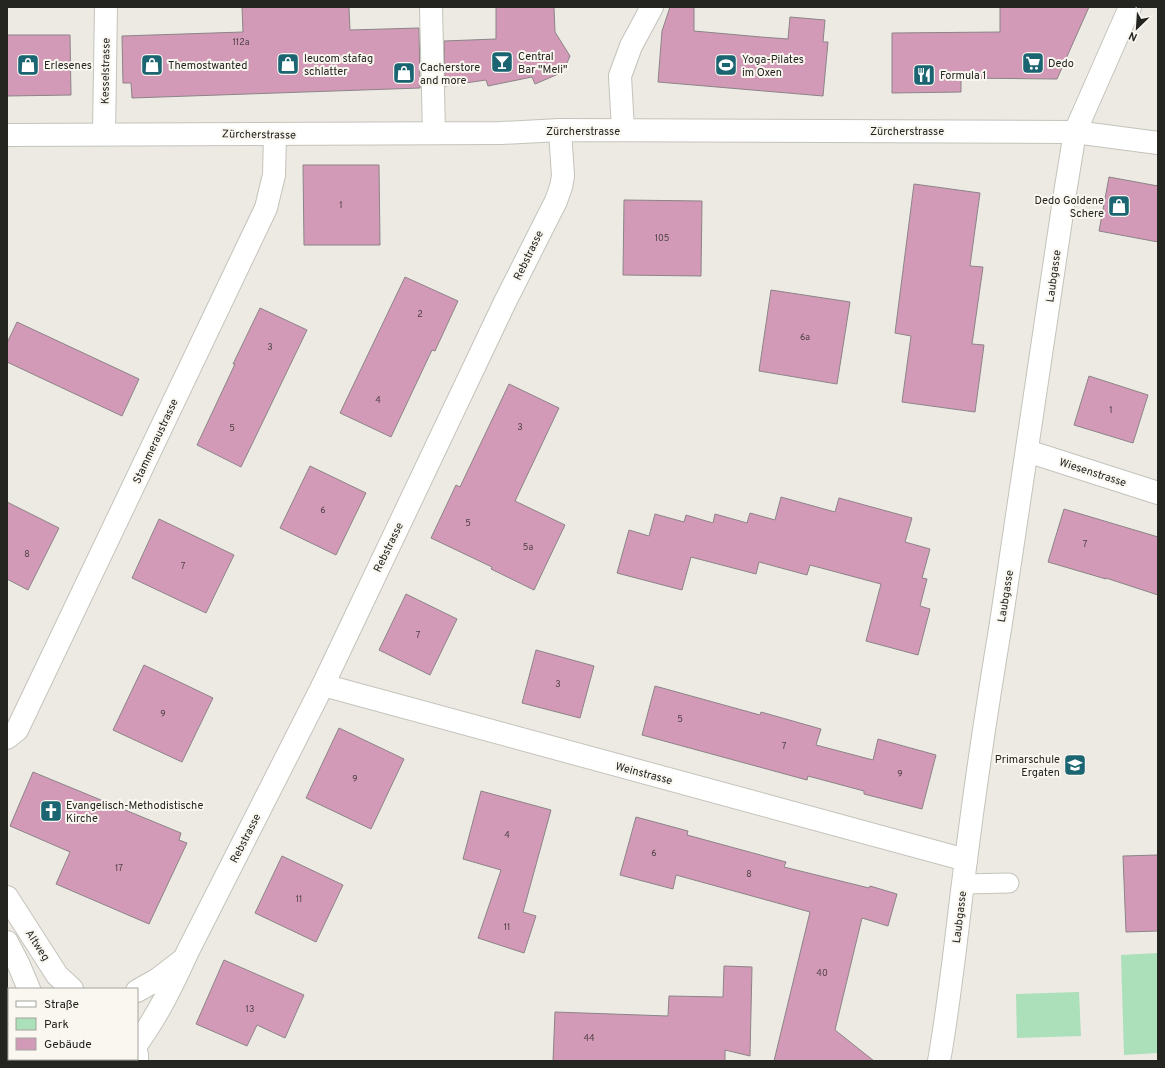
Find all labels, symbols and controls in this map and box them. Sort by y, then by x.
north arrow [1117,8,1157,48]
text: N [1127,28,1140,44]
house number: 112a [233,37,250,48]
street label: Kesselstrasse [98,38,114,104]
bar icon: Central Bar "Meli" [489,49,515,75]
place label: Central Bar "Meli" [518,50,567,77]
supermarket icon: Dedo [1020,50,1046,76]
shop icon: leucom stafag schlatter [275,51,301,77]
shop icon: Erlesenes [15,52,41,78]
shop icon: Themostwanted [139,52,165,78]
place label: leucom stafag schlatter [304,52,373,79]
sports icon: Yoga-Pilates im Oxen [713,52,739,78]
place label: Yoga-Pilates im Oxen [742,53,804,80]
place label: Dedo [1048,57,1074,71]
place label: Erlesenes [44,59,92,73]
place label: Themostwanted [168,59,247,73]
shop icon: Cacherstore and more [391,60,417,86]
place label: Cacherstore and more [420,61,480,88]
restaurant icon: Formula 1 [911,62,937,88]
place label: Formula 1 [940,69,986,83]
street label: Zürcherstrasse [546,125,620,139]
street label: Zürcherstrasse [870,125,944,139]
street label: Zürcherstrasse [222,127,296,143]
shop icon: Dedo Goldene Schere [1106,193,1132,219]
place label: Dedo Goldene Schere [1035,194,1104,221]
house number: 1 [339,200,343,211]
street label: Rebstrasse [511,228,547,283]
house number: 105 [655,233,669,244]
street label: Laubgasse [1043,249,1065,303]
house number: 2 [417,309,423,320]
house number: 6a [800,332,810,343]
house number: 3 [267,342,273,353]
house number: 4 [375,395,381,406]
street label: Stammeraustrasse [130,397,182,486]
house number: 1 [1109,405,1113,416]
house number: 3 [517,422,523,433]
house number: 5 [229,423,235,434]
street label: Wiesenstrasse [1057,455,1128,490]
house number: 6 [320,505,326,516]
house number: 5 [465,518,471,529]
street label: Rebstrasse [371,520,407,575]
house number: 7 [1083,539,1088,550]
house number: 5a [523,542,533,553]
house number: 8 [24,549,30,560]
house number: 7 [181,561,186,572]
street label: Laubgasse [995,569,1017,623]
house number: 7 [416,630,421,641]
house number: 3 [555,679,561,690]
house number: 9 [160,709,166,720]
house number: 5 [677,714,683,725]
house number: 7 [782,741,787,752]
school or university icon: Primarschule Ergaten [1062,752,1088,778]
place label: Primarschule Ergaten [995,753,1060,780]
street label: Weinstrasse [614,760,674,788]
house number: 9 [897,769,903,780]
house number: 9 [352,774,358,785]
church icon: Evangelisch-Methodistische Kirche [38,798,64,824]
place label: Evangelisch-Methodistische Kirche [66,799,203,826]
street label: Rebstrasse [227,811,264,866]
house number: 4 [504,830,510,841]
house number: 6 [651,848,657,859]
house number: 17 [115,863,123,874]
house number: 8 [746,869,752,880]
street label: Laubgasse [950,890,970,944]
house number: 11 [296,894,302,905]
house number: 11 [504,922,510,933]
street label: Altweg [22,927,52,964]
house number: 40 [816,968,828,979]
legend [8,988,138,1060]
text: Straße [44,997,79,1013]
house number: 13 [246,1004,254,1015]
text: Park [44,1017,69,1033]
house number: 44 [583,1033,595,1044]
text: Gebäude [44,1037,92,1053]

